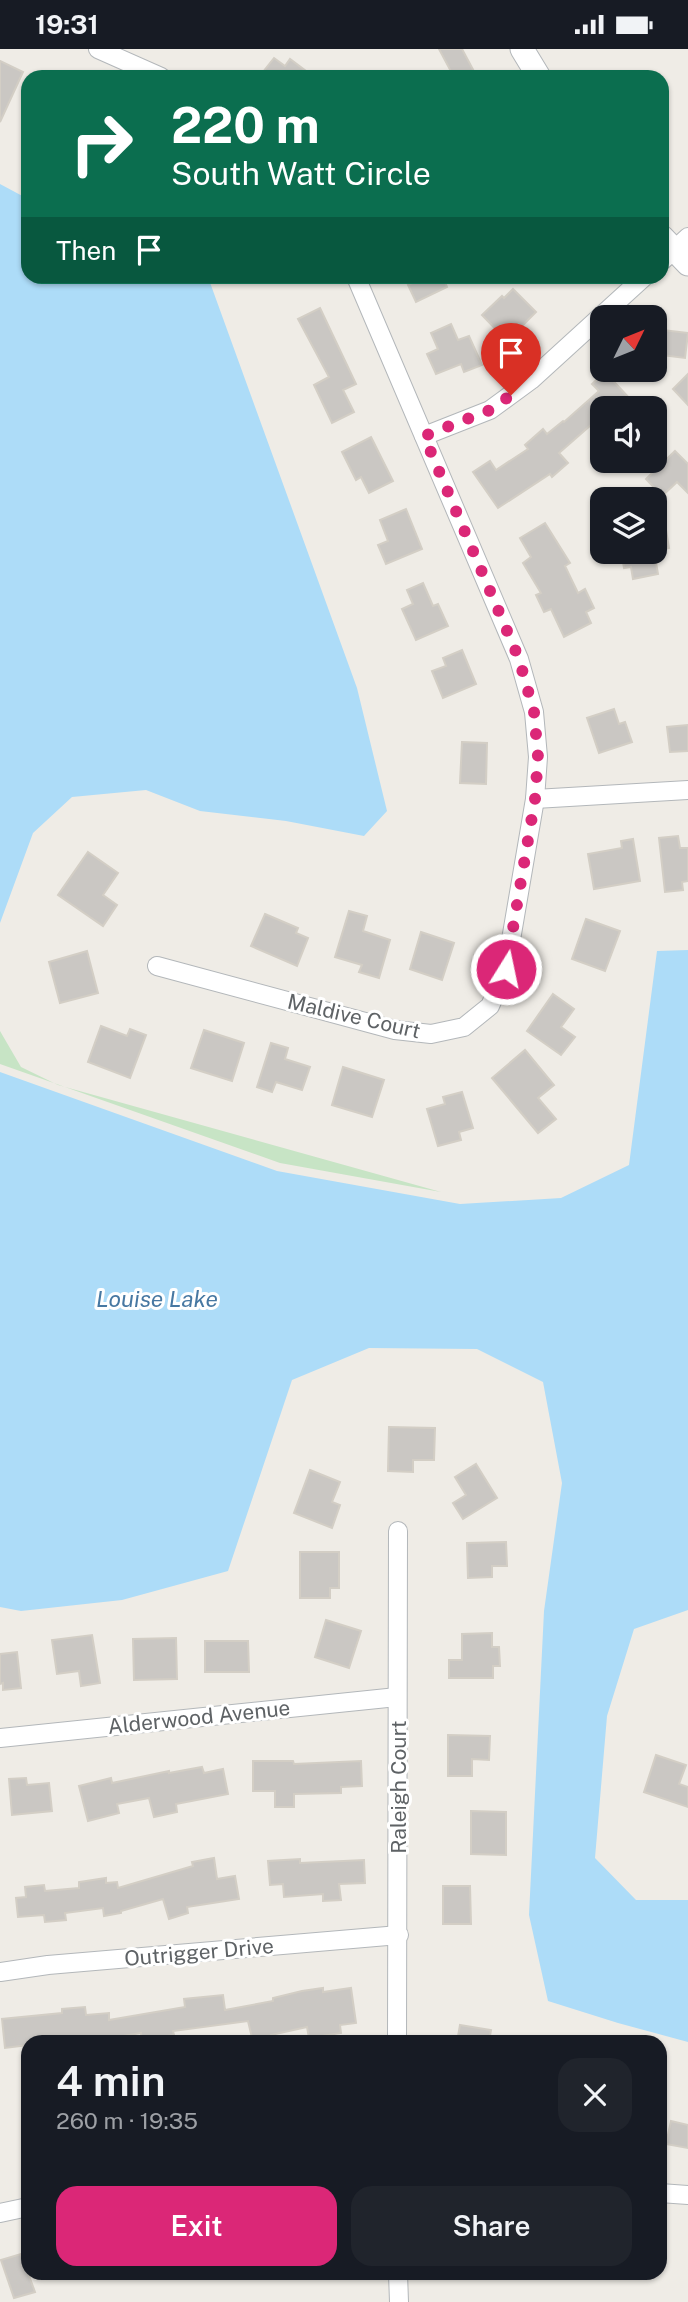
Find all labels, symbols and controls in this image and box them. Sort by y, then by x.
text: 19:31 [35,9,99,40]
text: 220 m [171,96,320,154]
icon: right [56,98,147,189]
text: South Watt Circle [171,155,431,192]
icon: arrive [130,231,168,269]
text: Then [56,235,116,266]
north arrow [590,305,667,381]
map controls [590,305,667,564]
pin [481,323,541,395]
icon: arrive [492,334,530,372]
button: sound [590,396,667,473]
button: layers [590,487,667,564]
position arrow [469,932,543,1006]
street label: Maldive Court [285,989,423,1043]
water label: Louise Lake [96,1285,218,1312]
street label: Alderwood Avenue [107,1695,291,1739]
street label: Raleigh Court [386,1720,411,1854]
street label: Outrigger Drive [123,1933,275,1971]
text: 4 min [56,2056,165,2105]
button: close [558,2058,632,2132]
text: 260 m · 19:35 [56,2107,198,2134]
button: Exit [56,2186,337,2266]
button: Share [351,2186,632,2266]

